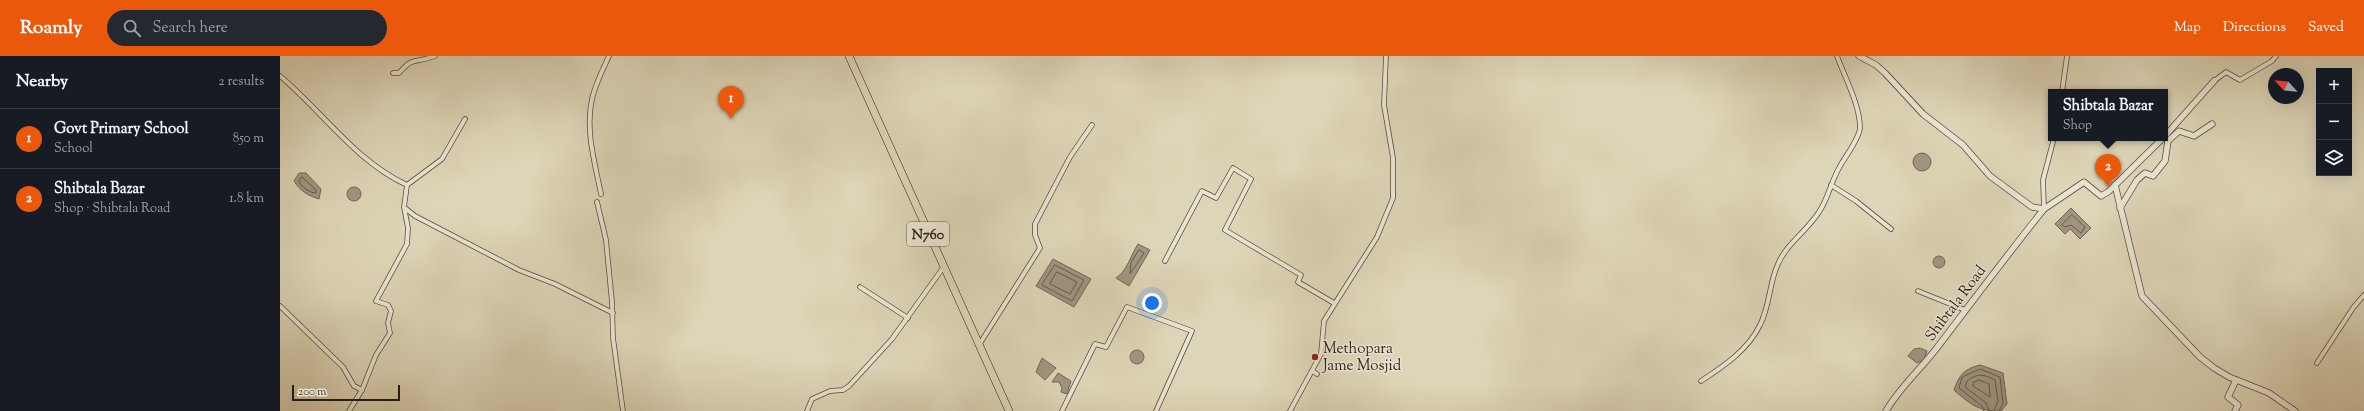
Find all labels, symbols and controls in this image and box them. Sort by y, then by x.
search box [107,10,387,46]
text: Roamly [20,15,83,42]
icon: search [121,17,143,39]
text: Search here [153,18,228,39]
text: Map [2174,18,2201,38]
text: Directions [2223,18,2286,38]
text: Saved [2308,18,2344,38]
north arrow [2268,68,2304,104]
map controls [2316,68,2352,176]
button: + [2316,68,2352,104]
text: Nearby [16,70,68,94]
text: 2 results [219,73,264,91]
pin: 1 [718,86,744,119]
popup [2048,89,2168,141]
text: Shibtala Bazar [2063,96,2153,117]
button: − [2316,104,2352,140]
text: Shop [2063,117,2092,135]
text: Govt Primary School [54,119,189,140]
text: 1 [27,130,31,148]
text: 850 m [233,130,264,148]
text: School [54,140,93,158]
button: layers [2316,140,2352,176]
pin: 2 [2095,154,2121,187]
text: Shibtala Bazar [54,179,145,200]
text: 2 [26,190,32,208]
text: 1.8 km [229,190,264,208]
text: Shop · Shibtala Road [54,200,170,218]
road number: N760 [907,222,949,246]
street label: Shibtala Road [1921,261,1992,346]
your location [1142,293,1162,313]
place label: Methopara Jame Mosjid [1322,339,1402,377]
marker: Methopara Jame Mosjid [1310,352,1320,362]
scale bar [292,383,400,402]
text: 200 m [298,384,326,400]

